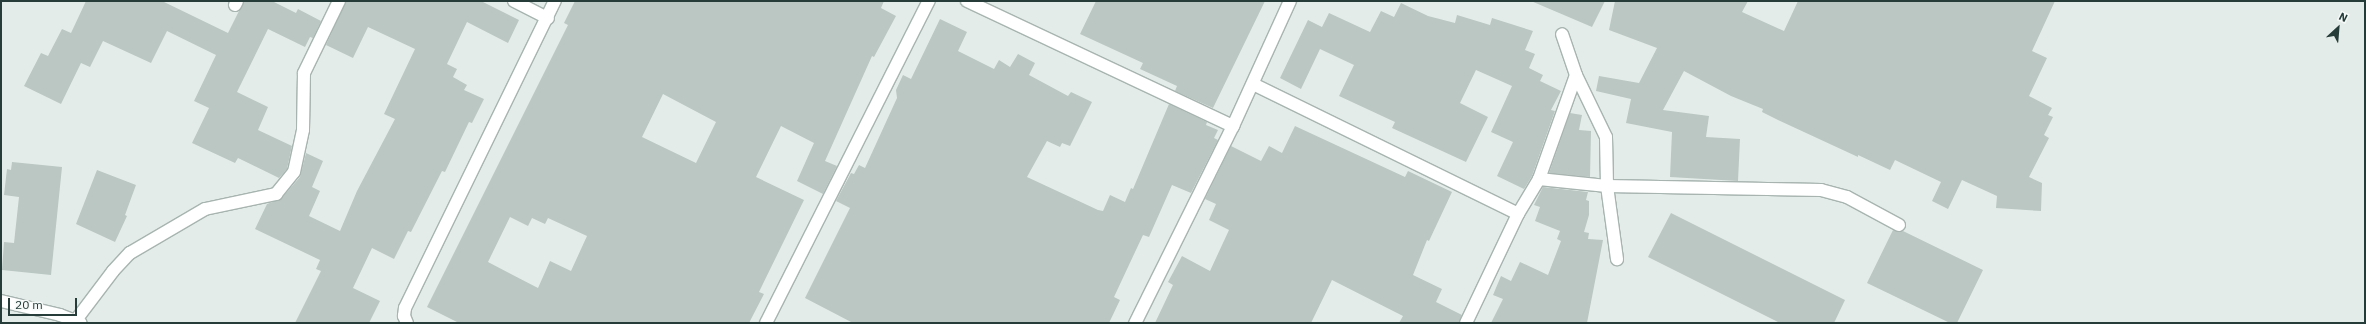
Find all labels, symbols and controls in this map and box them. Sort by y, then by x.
north arrow [2318,8,2358,48]
text: N [2337,9,2350,25]
scale bar [10,290,79,316]
text: 20 m [15,297,43,312]

